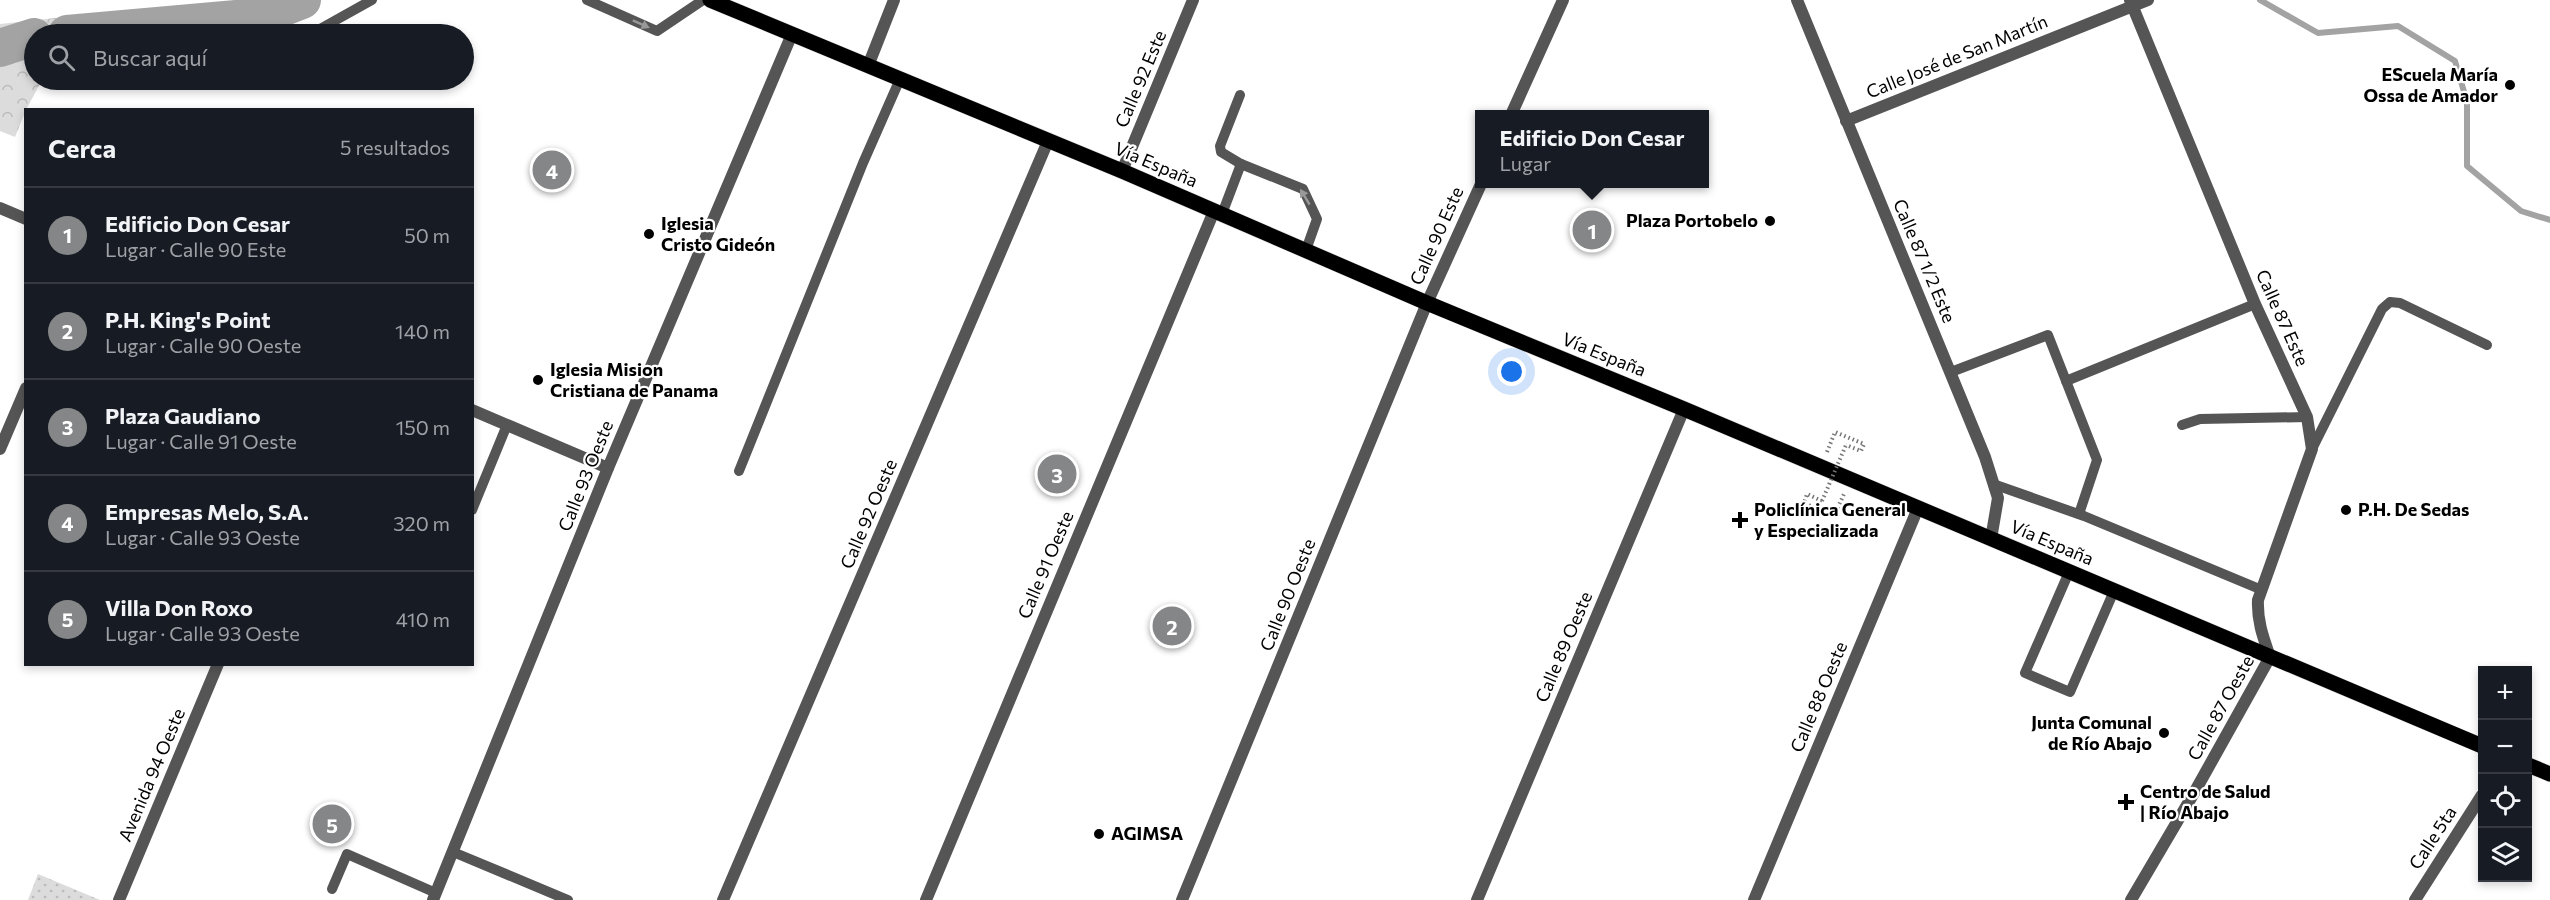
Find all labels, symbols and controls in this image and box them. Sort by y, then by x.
street label: Calle José de San Martín [1863,10,2051,103]
one-way arrow [632,19,650,29]
search box [24,24,474,90]
street label: Calle 92 Este [1110,27,1170,131]
icon: search [45,41,78,74]
text: Buscar aquí [93,44,207,71]
place label: EScuela María Ossa de Amador [2363,63,2499,106]
marker: EScuela María Ossa de Amador [2503,78,2517,92]
popup [1475,110,1709,188]
text: Edificio Don Cesar [1499,124,1685,151]
text: Cerca [48,132,116,163]
text: 5 resultados [340,135,450,159]
street label: Vía España [1111,137,1201,191]
pin: 4 [532,148,572,192]
text: Lugar [1499,151,1551,175]
street label: Calle 90 Este [1405,183,1468,288]
one-way arrow [1300,188,1311,205]
street label: Calle 87 1/2 Este [1889,195,1961,326]
pin: 1 [1572,208,1612,252]
place label: Plaza Portobelo [1626,209,1758,231]
text: Edificio Don Cesar [105,210,290,237]
place label: Iglesia Cristo Gideón [661,212,775,255]
marker: Plaza Portobelo [1763,214,1777,228]
text: 1 [63,223,72,247]
text: 50 m [404,223,450,247]
marker: Iglesia Cristo Gideón [642,227,656,241]
text: Lugar · Calle 90 Este [105,237,286,261]
street label: Calle 87 Este [2252,266,2314,369]
text: P.H. King's Point [105,306,271,333]
text: 2 [62,319,73,343]
text: 140 m [395,319,450,343]
street label: Vía España [1559,327,1649,381]
text: Lugar · Calle 90 Oeste [105,333,301,357]
your location [1497,357,1526,386]
place label: Iglesia Mision Cristiana de Panama [550,358,718,401]
marker: Iglesia Mision Cristiana de Panama [531,373,545,387]
text: Plaza Gaudiano [105,402,261,429]
text: 3 [62,415,73,439]
text: 150 m [396,415,450,439]
street label: Calle 93 Oeste [553,417,617,534]
text: Lugar · Calle 91 Oeste [105,429,297,453]
pin: 3 [1038,452,1076,496]
street label: Calle 92 Oeste [835,455,901,572]
text: Empresas Melo, S.A. [105,498,309,525]
place label: Policlínica General y Especializada [1754,498,1906,541]
place label: P.H. De Sedas [2358,498,2469,520]
marker: P.H. De Sedas [2339,503,2353,517]
street label: Calle 91 Oeste [1012,507,1078,622]
text: 4 [61,511,74,535]
text: 320 m [393,511,450,535]
marker: Policlínica General y Especializada [1731,511,1749,529]
street label: Vía España [2007,515,2097,569]
text: Lugar · Calle 93 Oeste [105,525,300,549]
street label: Calle 90 Oeste [1255,535,1320,654]
street label: Calle 89 Oeste [1530,588,1596,705]
text: Villa Don Roxo [105,594,253,621]
pin: 2 [1152,604,1192,648]
text: 5 [62,607,73,631]
text: 410 m [396,607,450,631]
text: Lugar · Calle 93 Oeste [105,621,300,645]
street label: Calle 88 Oeste [1785,638,1851,755]
street label: Calle 87 Oeste [2182,651,2258,764]
map controls [2478,666,2532,882]
button: + [2478,666,2532,720]
street label: Avenida 94 Oeste [113,705,189,845]
place label: Junta Comunal de Río Abajo [2031,711,2152,754]
button: − [2478,720,2532,774]
marker: Junta Comunal de Río Abajo [2157,726,2171,740]
button: locate [2478,774,2532,828]
place label: Centro de Salud | Río Abajo [2140,780,2271,823]
marker: Centro de Salud | Río Abajo [2117,793,2135,811]
pin: 5 [312,802,352,846]
street label: Calle 5ta [2404,802,2461,873]
place label: AGIMSA [1111,822,1183,844]
marker: AGIMSA [1092,827,1106,841]
button: layers [2478,828,2532,882]

